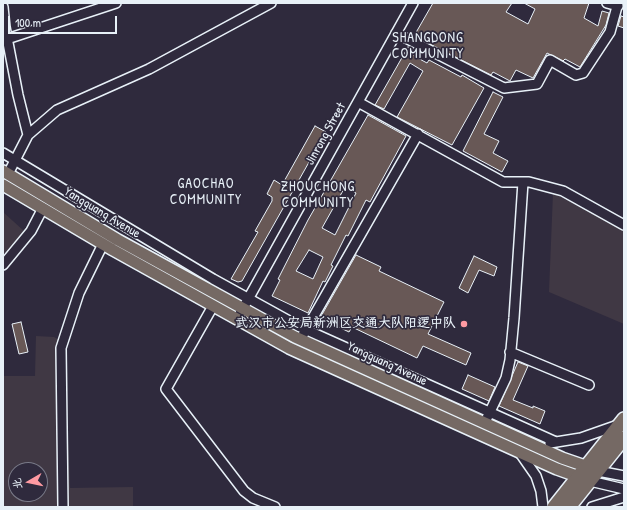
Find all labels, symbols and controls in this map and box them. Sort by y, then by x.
scale bar [10,8,119,34]
text: 100 m [15,14,41,31]
district label: SHANGDONG COMMUNITY [392,30,464,62]
street label: Jinrong Street [303,100,349,168]
district label: GAOCHAO COMMUNITY [170,176,242,208]
district label: ZHOUCHONG COMMUNITY [281,179,355,212]
street label: Yangguang Avenue [61,184,143,242]
place label: 武汉市公安局新洲区交通大队阳逻中队 [235,316,456,332]
marker: 武汉市公安局新洲区交通大队阳逻中队 [459,319,469,329]
street label: Yangguang Avenue [345,339,429,389]
north arrow [8,462,48,502]
text: 北 [9,477,25,490]

